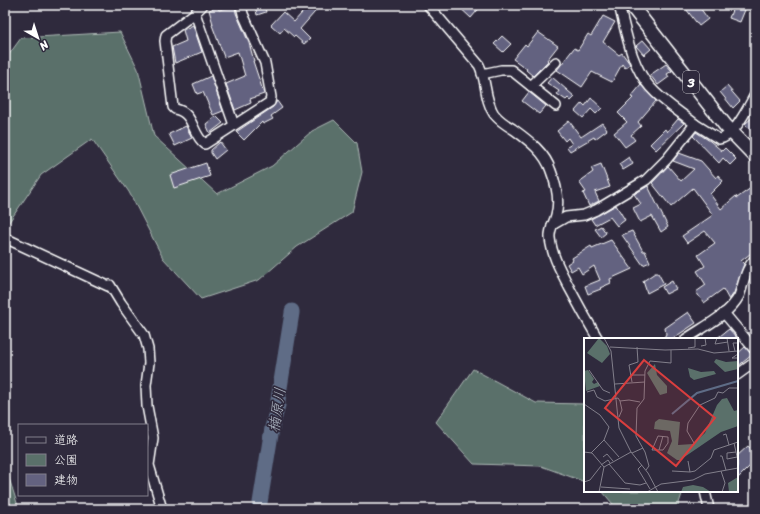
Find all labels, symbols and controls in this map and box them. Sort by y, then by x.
north arrow [18,18,58,58]
text: N [35,35,54,55]
road number: 3 [683,71,699,93]
inset map [584,338,738,492]
water label: 楠原川 [261,386,293,434]
legend [18,424,148,496]
text: 道路 [54,429,78,451]
text: 公園 [54,449,78,471]
text: 建物 [54,469,78,491]

